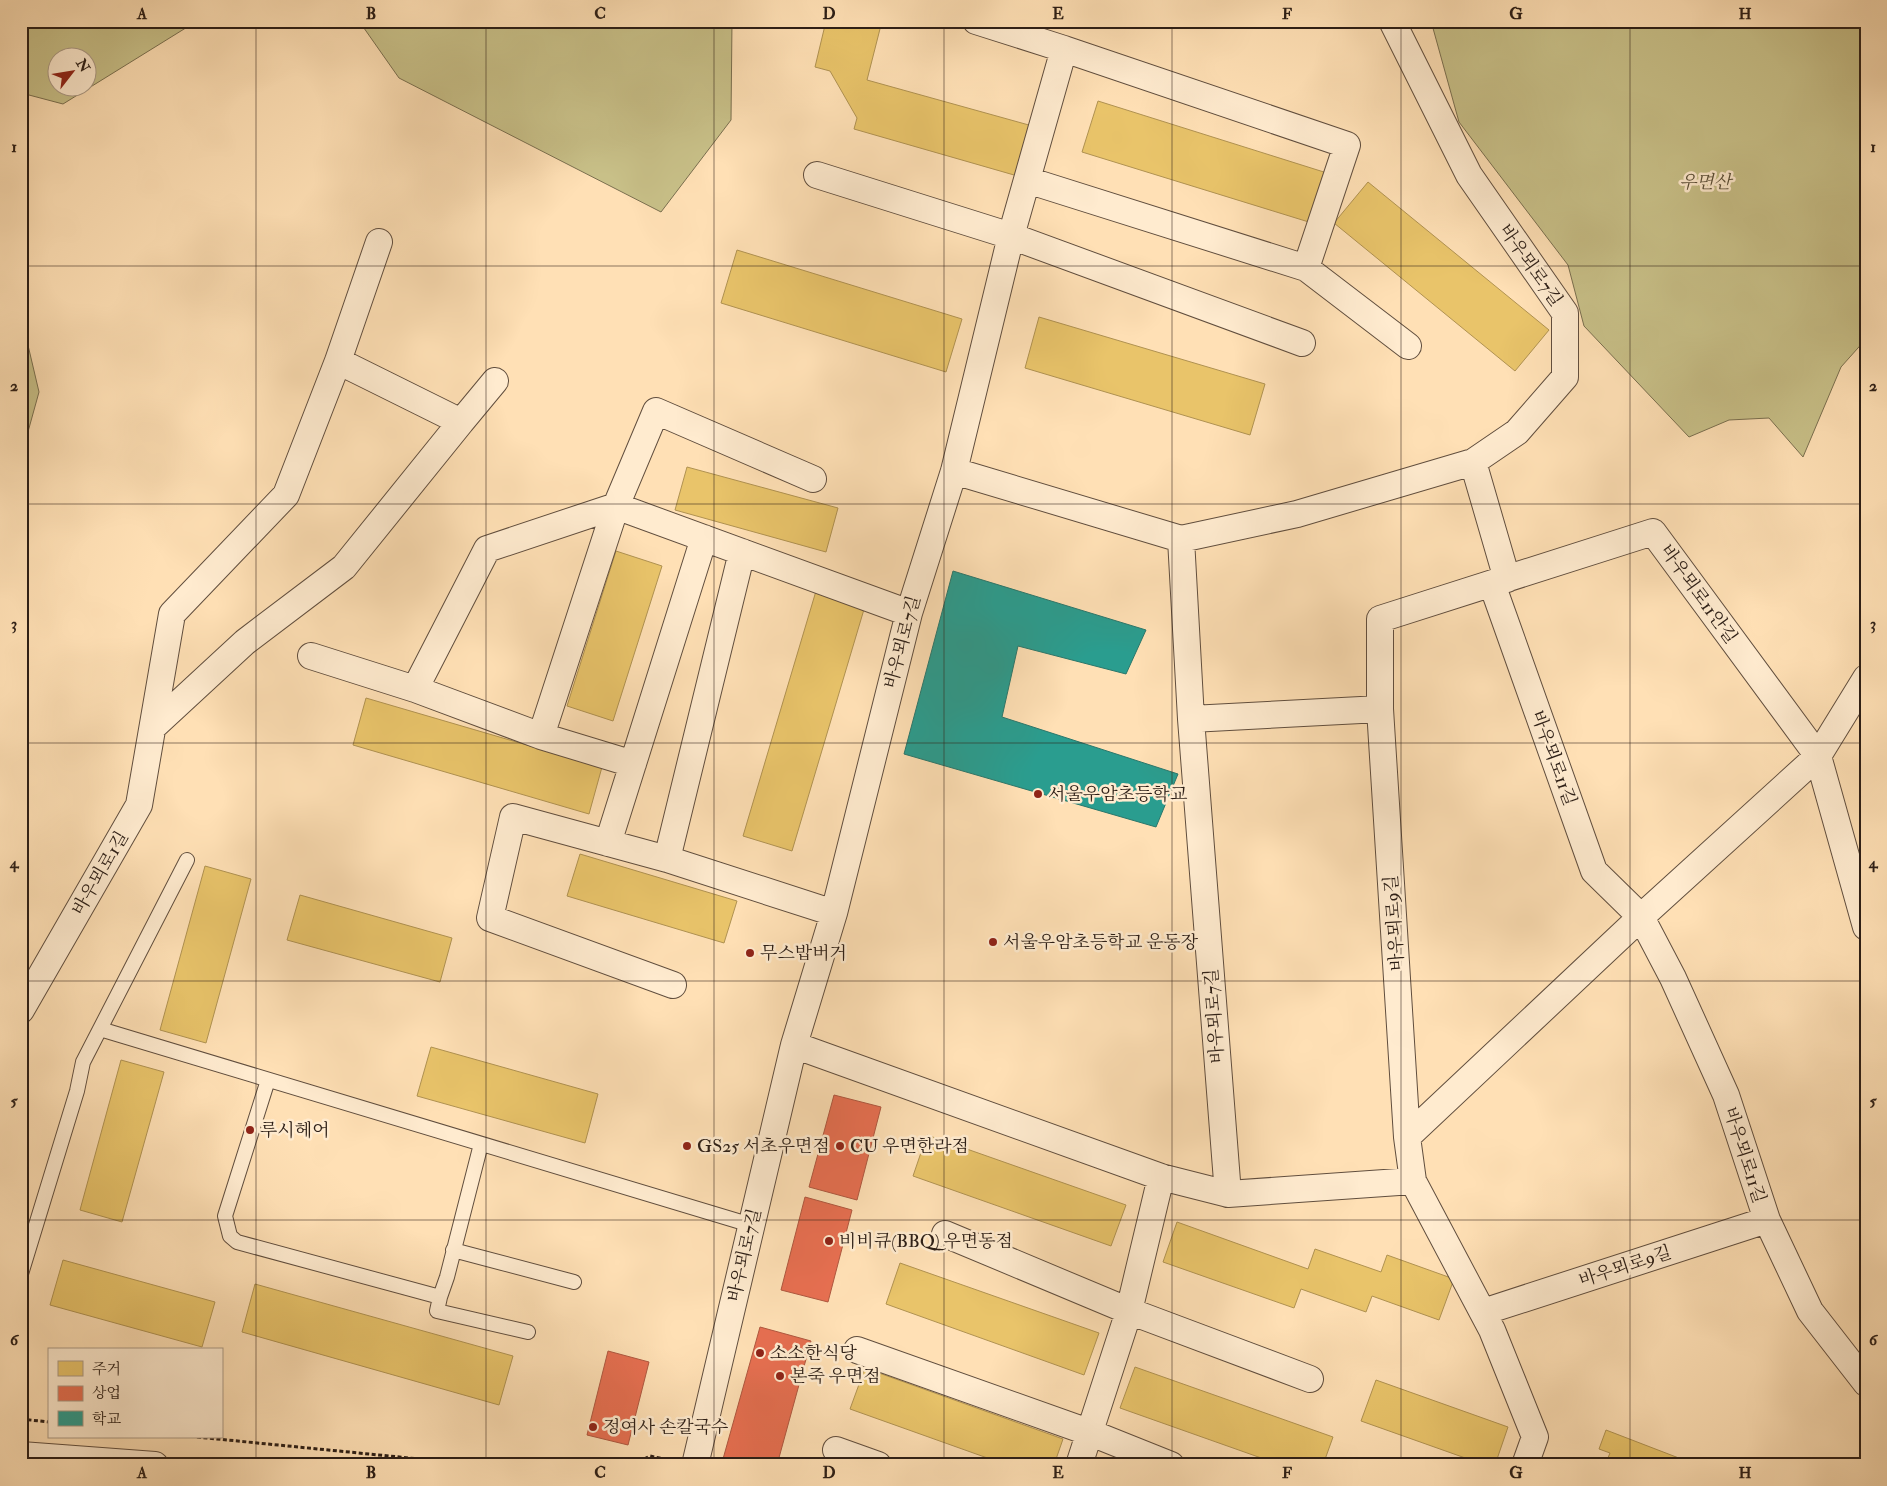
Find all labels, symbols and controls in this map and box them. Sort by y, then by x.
text: A [136,4,148,24]
text: B [366,4,376,24]
text: C [594,4,606,24]
text: D [822,4,836,24]
text: E [1052,4,1064,24]
text: F [1282,4,1292,24]
text: G [1509,4,1523,24]
text: H [1738,4,1752,24]
north arrow [48,48,98,98]
text: N [72,55,93,76]
text: 1 [11,137,17,157]
text: 1 [1870,137,1876,157]
park label: 우면산 [1679,171,1734,194]
street label: 바우뫼로7길 [1494,220,1567,311]
text: 2 [10,376,18,396]
text: 2 [1869,376,1877,396]
street label: 바우뫼로11안길 [1655,540,1742,648]
street label: 바우뫼로7길 [879,593,926,691]
text: 3 [11,614,17,634]
text: 3 [1870,614,1876,634]
street label: 바우뫼로11길 [1526,707,1581,809]
place label: 서울우암초등학교 [1048,783,1188,806]
marker: 서울우암초등학교 [1032,788,1044,800]
street label: 바우뫼로1길 [67,827,134,919]
text: 4 [9,853,20,873]
text: 4 [1868,853,1879,873]
street label: 바우뫼로9길 [1380,874,1409,972]
place label: 서울우암초등학교 운동장 [1003,931,1199,954]
marker: 서울우암초등학교 운동장 [987,936,999,948]
place label: 무스밥버거 [760,942,847,965]
marker: 무스밥버거 [744,947,756,959]
street label: 바우뫼로7길 [1200,968,1229,1064]
text: 5 [10,1091,18,1111]
text: 5 [1869,1091,1877,1111]
street label: 바우뫼로11길 [1718,1104,1771,1206]
place label: 루시헤어 [260,1119,330,1142]
marker: 루시헤어 [244,1124,256,1136]
place label: GS25 서초우면점 [697,1135,830,1158]
place label: CU 우면한라점 [850,1135,969,1158]
marker: GS25 서초우면점 [681,1140,693,1152]
marker: CU 우면한라점 [834,1140,846,1152]
street label: 바우뫼로7길 [723,1206,766,1304]
place label: 비비큐(BBQ) 우면동점 [839,1230,1013,1253]
marker: 비비큐(BBQ) 우면동점 [823,1235,835,1247]
street label: 바우뫼로9길 [1576,1241,1674,1292]
text: 6 [10,1330,20,1350]
text: 6 [1869,1330,1879,1350]
place label: 소소한식당 [770,1342,858,1365]
marker: 소소한식당 [754,1347,766,1359]
legend [48,1348,222,1438]
text: 주거 [92,1360,121,1379]
place label: 본죽 우면점 [790,1365,881,1388]
marker: 본죽 우면점 [774,1370,786,1382]
text: 상업 [92,1384,121,1403]
text: 학교 [92,1410,121,1429]
place label: 정여사 손칼국수 [603,1416,729,1439]
marker: 정여사 손칼국수 [587,1421,599,1433]
text: A [136,1463,148,1483]
text: B [366,1463,376,1483]
text: C [594,1463,606,1483]
text: D [822,1463,836,1483]
text: E [1052,1463,1064,1483]
text: F [1282,1463,1292,1483]
text: G [1509,1463,1523,1483]
text: H [1738,1463,1752,1483]

